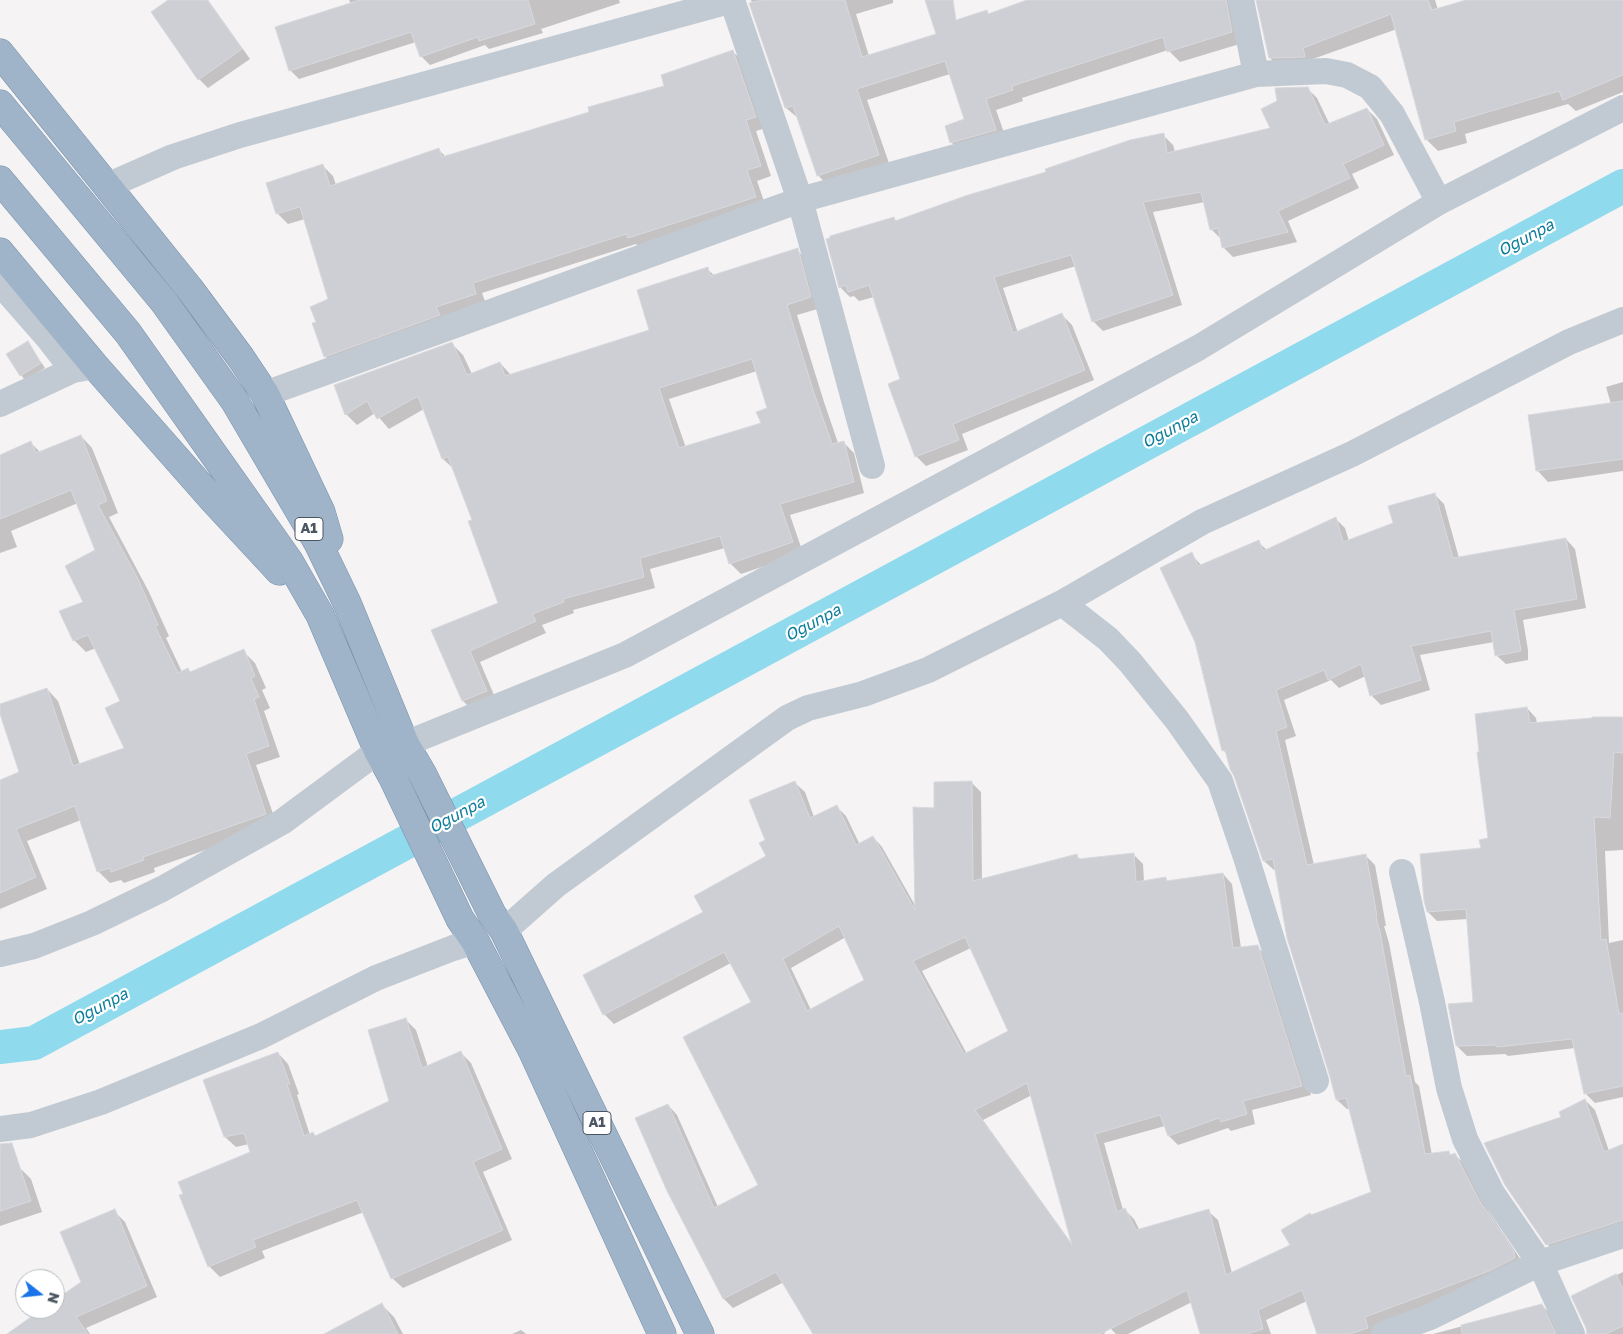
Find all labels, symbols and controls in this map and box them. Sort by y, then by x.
water label: Ogunpa [1495,215,1557,261]
water label: Ogunpa [1139,407,1201,453]
road number: A1 [295,518,323,540]
water label: Ogunpa [782,600,844,646]
water label: Ogunpa [426,792,488,838]
water label: Ogunpa [69,984,131,1030]
road number: A1 [583,1112,611,1134]
north arrow [15,1269,65,1319]
text: N [44,1291,64,1305]

